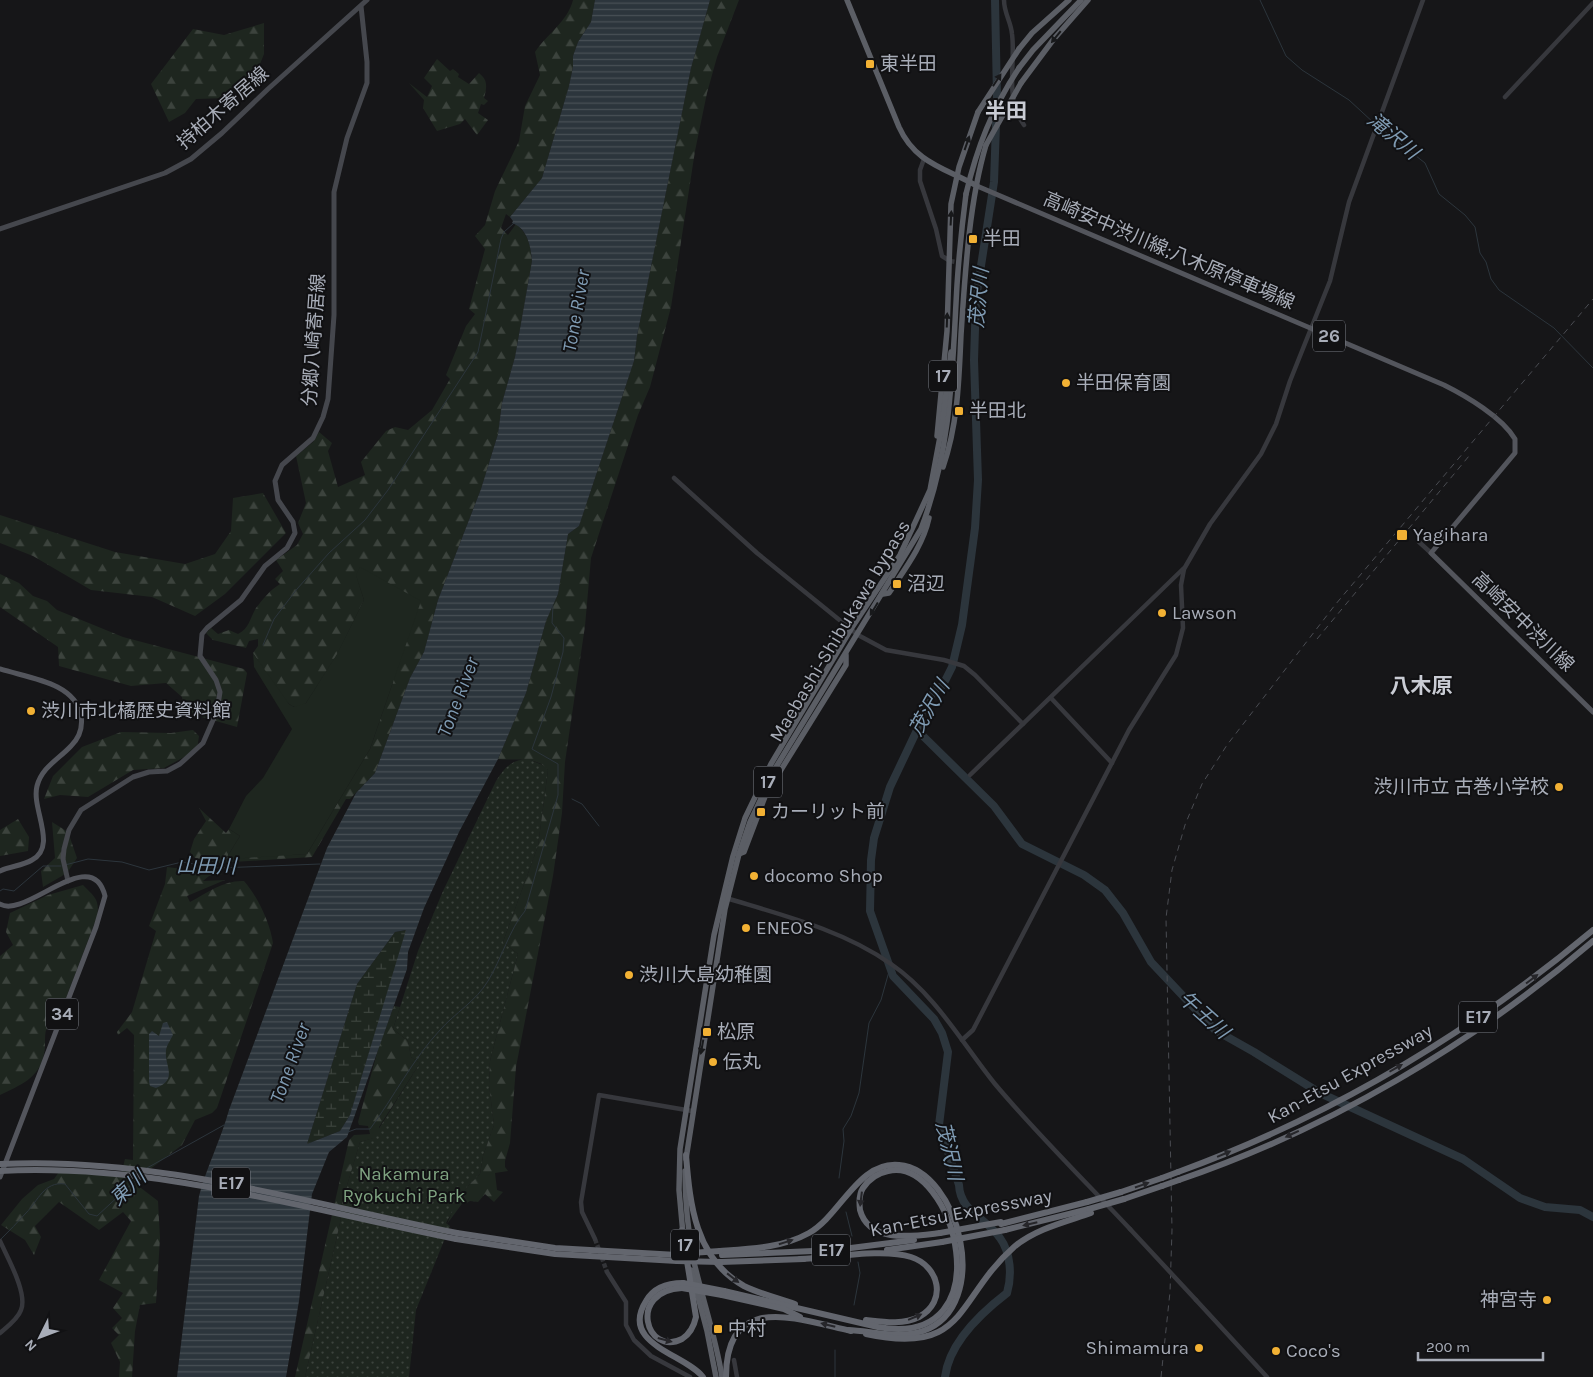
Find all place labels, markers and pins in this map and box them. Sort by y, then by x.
place label: 東半田 [880,53,937,75]
marker: 東半田 [864,58,876,70]
place label: 半田 [983,228,1021,250]
marker: 半田 [967,233,979,245]
place label: 半田保育園 [1076,372,1171,394]
marker: 半田保育園 [1060,377,1072,389]
place label: 半田北 [969,400,1026,422]
marker: 半田北 [953,405,965,417]
place label: Yagihara [1413,524,1488,546]
marker: Yagihara [1395,528,1409,542]
place label: 沼辺 [907,573,945,595]
marker: 沼辺 [891,578,903,590]
place label: Lawson [1172,602,1237,624]
marker: Lawson [1156,607,1168,619]
place label: 渋川市北橘歴史資料館 [41,700,231,722]
marker: 渋川市北橘歴史資料館 [25,705,37,717]
place label: 渋川市立 古巻小学校 [1373,776,1549,798]
marker: 渋川市立 古巻小学校 [1553,781,1565,793]
place label: カーリット前 [771,801,885,823]
marker: カーリット前 [755,806,767,818]
place label: docomo Shop [764,865,883,887]
marker: docomo Shop [748,870,760,882]
place label: ENEOS [756,917,814,939]
marker: ENEOS [740,922,752,934]
place label: 渋川大島幼稚園 [639,964,772,986]
marker: 渋川大島幼稚園 [623,969,635,981]
place label: 松原 [717,1021,755,1043]
marker: 松原 [701,1026,713,1038]
place label: 伝丸 [723,1051,761,1073]
marker: 伝丸 [707,1056,719,1068]
place label: 神宮寺 [1480,1289,1537,1311]
marker: 神宮寺 [1541,1294,1553,1306]
place label: 中村 [728,1318,766,1340]
marker: 中村 [712,1323,724,1335]
place label: Shimamura [1086,1337,1189,1359]
place label: Coco's [1286,1340,1341,1362]
marker: Shimamura [1193,1342,1205,1354]
marker: Coco's [1270,1345,1282,1357]

